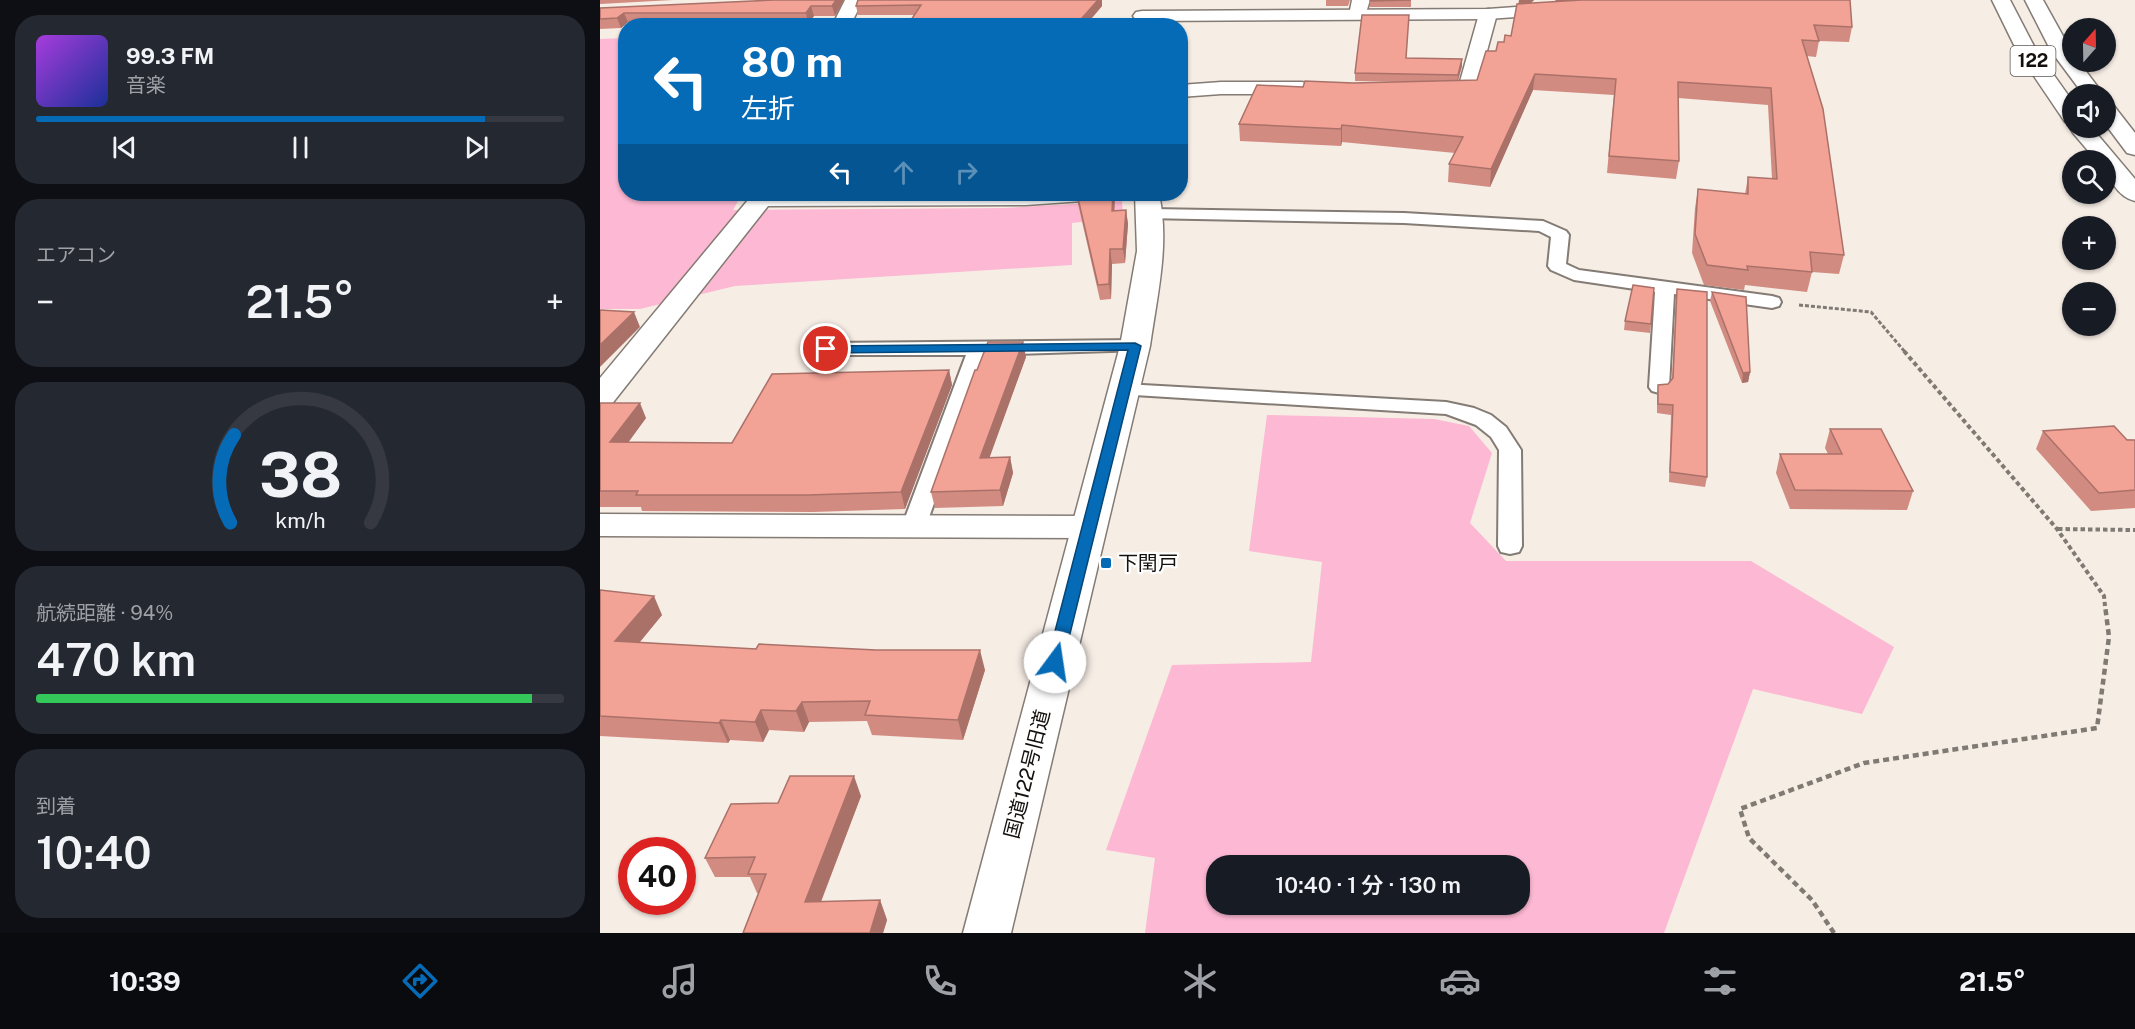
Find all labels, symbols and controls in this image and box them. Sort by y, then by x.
north arrow [2062,18,2116,72]
map controls [2062,18,2116,336]
text: 80 m [741,37,843,86]
icon: left [642,42,720,120]
text: 99.3 FM [126,43,214,69]
road number: 122 [2010,46,2056,76]
text: 音楽 [126,73,166,97]
button: sound [2062,84,2116,138]
text: 左折 [741,92,795,124]
icon: previous [108,131,141,164]
icon: pause [284,131,317,164]
icon: next [460,131,493,164]
button: search [2062,150,2116,204]
icon: left [824,156,857,189]
icon: ahead [887,156,920,189]
icon: right [950,156,983,189]
button: + [2062,216,2116,270]
text: エアコン [36,243,116,267]
text: 21.5° [246,275,354,328]
button: − [2062,282,2116,336]
text: − [36,283,54,321]
text: + [546,283,564,321]
pin [800,323,851,374]
icon: arrive [809,332,842,365]
text: 38 [258,439,342,512]
text: km/h [275,509,325,534]
place label: 下閏戸 [1118,551,1178,575]
marker: 下閏戸 [1099,556,1113,570]
text: 航続距離 · 94% [36,601,173,625]
position arrow [1023,630,1087,694]
text: 470 km [36,633,196,686]
street label: 国道122号旧道 [999,707,1055,841]
text: 到着 [36,794,76,818]
text: 10:40 [36,826,151,879]
speed limit sign: 40 [618,837,696,915]
text: 10:40 · 1 分 · 130 m [1275,872,1461,898]
icon: directions [399,960,441,1002]
icon: music [659,960,701,1002]
icon: phone [919,960,961,1002]
icon: climate [1179,960,1221,1002]
icon: car [1439,960,1481,1002]
icon: filters [1699,960,1741,1002]
text: 10:39 [109,965,181,997]
text: 21.5° [1959,965,2026,997]

